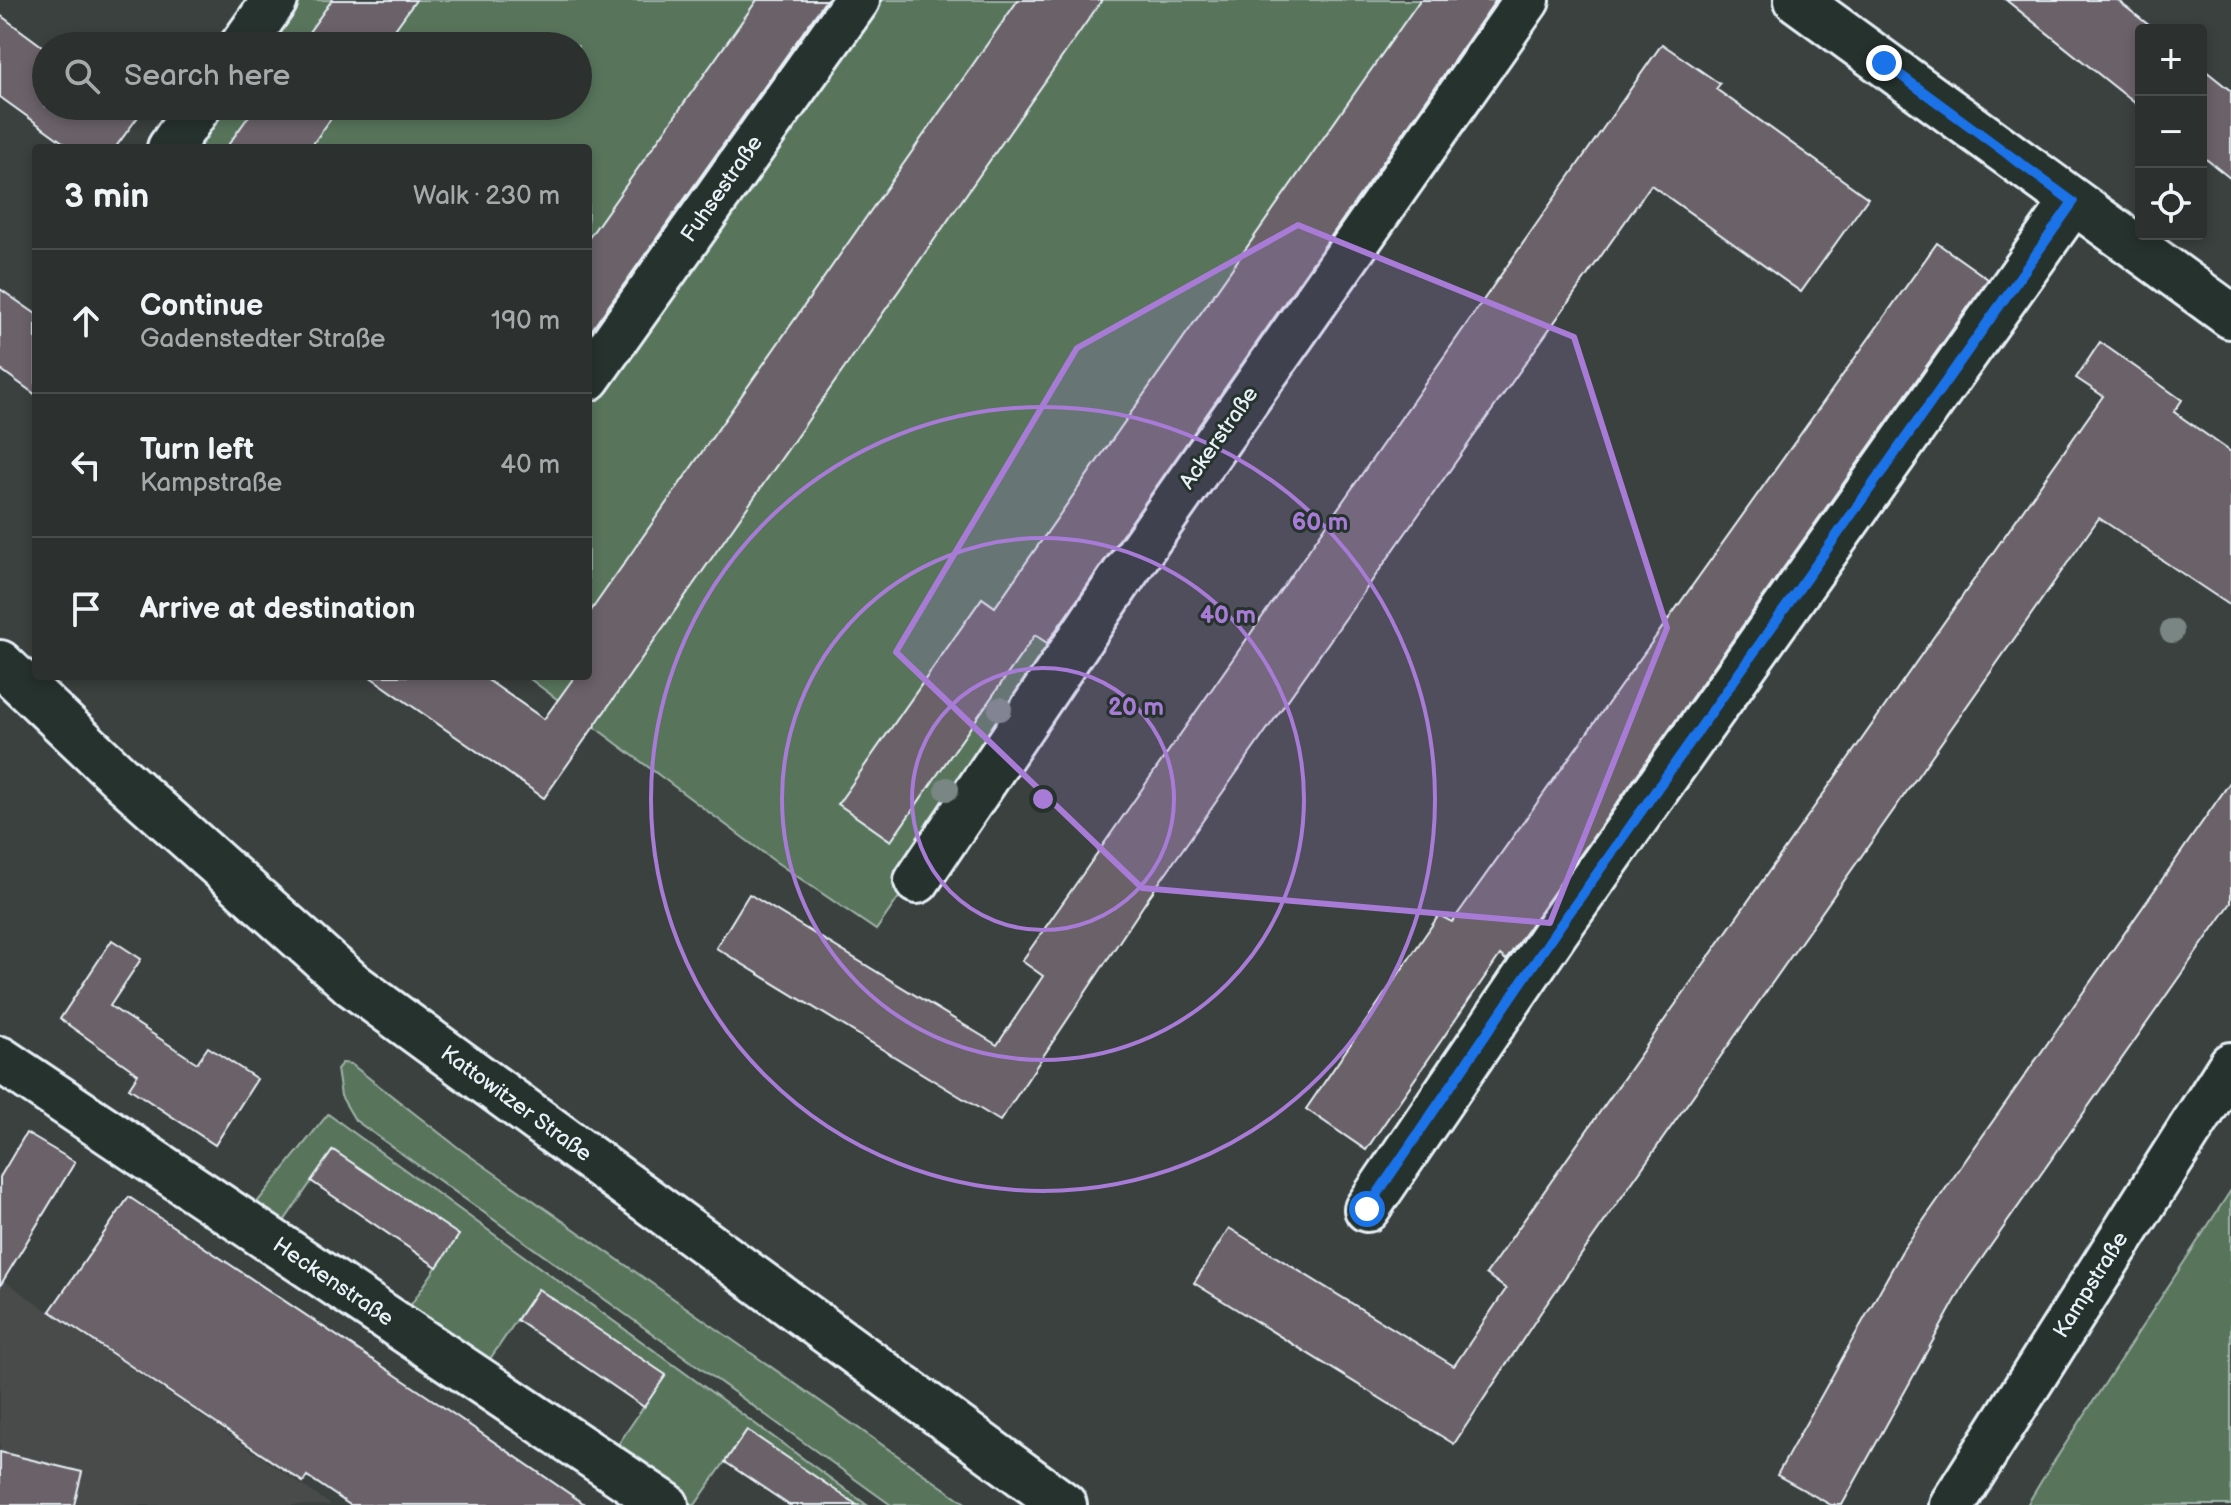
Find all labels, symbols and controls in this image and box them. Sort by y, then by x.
map controls [2135,24,2207,240]
button: + [2135,24,2207,96]
search box [32,32,592,120]
route end [1866,45,1902,81]
icon: search [60,54,104,98]
text: Search here [124,58,290,94]
button: − [2135,96,2207,168]
street label: Fuhsestraße [675,130,769,248]
button: locate [2135,168,2207,240]
text: 3 min [64,176,149,217]
text: Walk · 230 m [413,181,560,212]
text: Continue [140,288,263,324]
icon: ahead [64,299,108,343]
text: 190 m [491,306,560,337]
text: Gadenstedter Straße [140,324,385,355]
street label: Ackerstraße [1174,382,1264,494]
text: Turn left [140,432,254,468]
icon: left [64,443,108,487]
text: 40 m [500,450,560,481]
text: Kampstraße [140,468,282,499]
text: 60 m [1292,508,1348,537]
icon: arrive [64,587,108,631]
text: Arrive at destination [140,591,416,627]
text: 40 m [1200,601,1256,630]
text: 20 m [1108,693,1164,722]
centre of rings [1029,785,1057,813]
street label: Kattowitzer Straße [435,1040,597,1168]
route start [1349,1191,1385,1227]
street label: Kampstraße [2048,1227,2134,1343]
street label: Heckenstraße [268,1232,398,1332]

